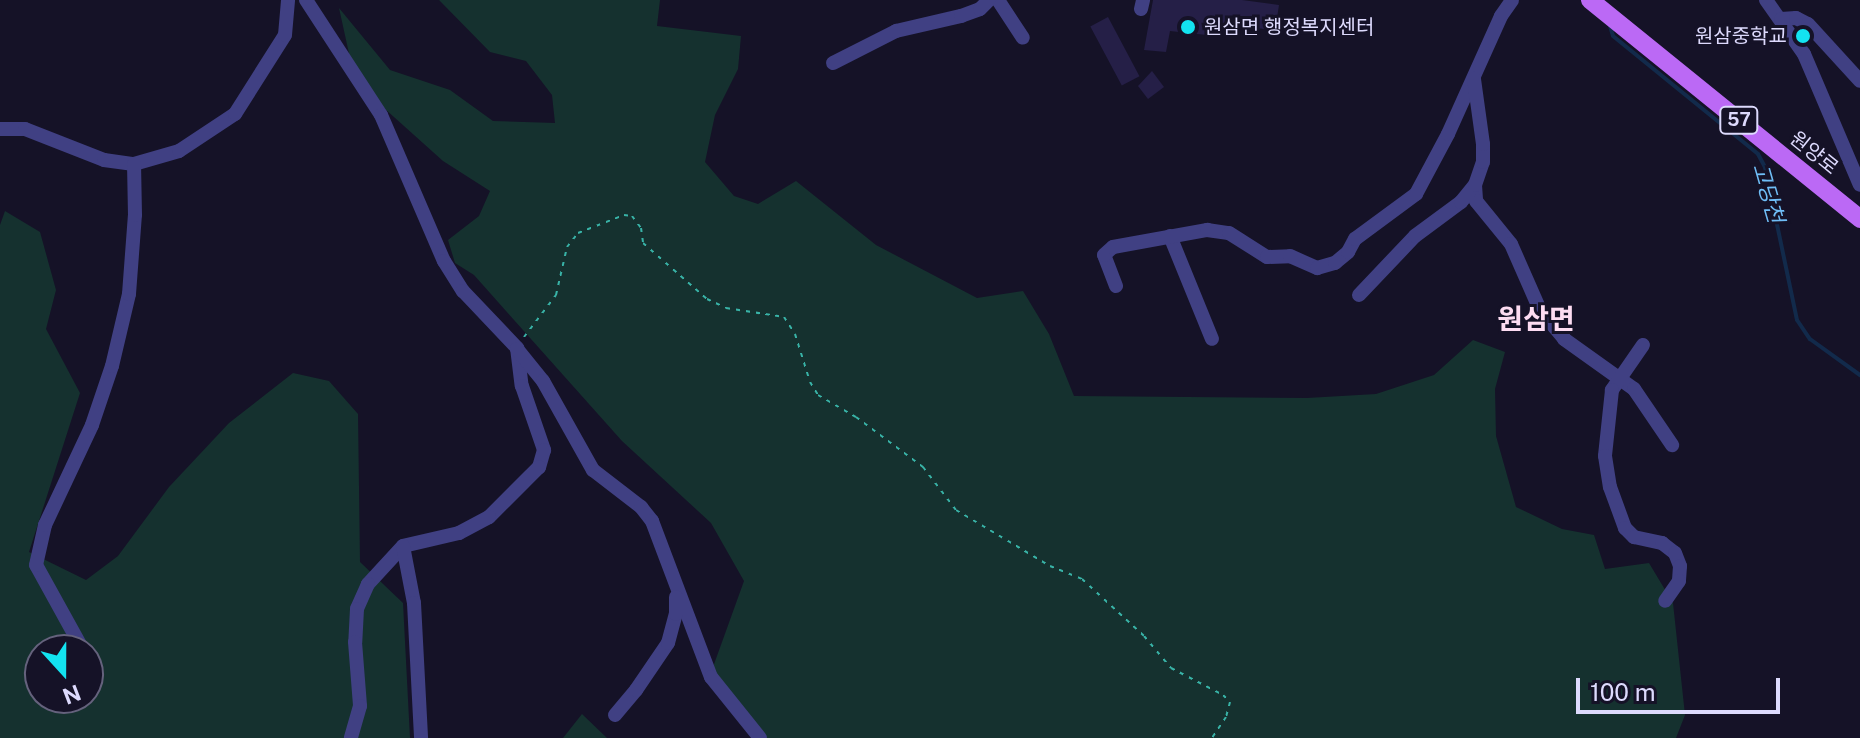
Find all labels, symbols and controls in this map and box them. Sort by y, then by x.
place label: 원삼면 행정복지센터 [1204,15,1374,39]
marker: 원삼면 행정복지센터 [1179,18,1197,36]
place label: 원삼중학교 [1695,24,1787,48]
marker: 원삼중학교 [1794,27,1812,45]
road number: 57 [1719,106,1759,134]
street label: 원양로 [1785,126,1843,180]
water label: 고당천 [1747,160,1789,226]
district label: 원삼면 [1497,302,1575,336]
north arrow [24,634,104,714]
scale bar [1580,662,1784,712]
text: 100 m [1590,678,1656,706]
text: N [59,679,85,710]

